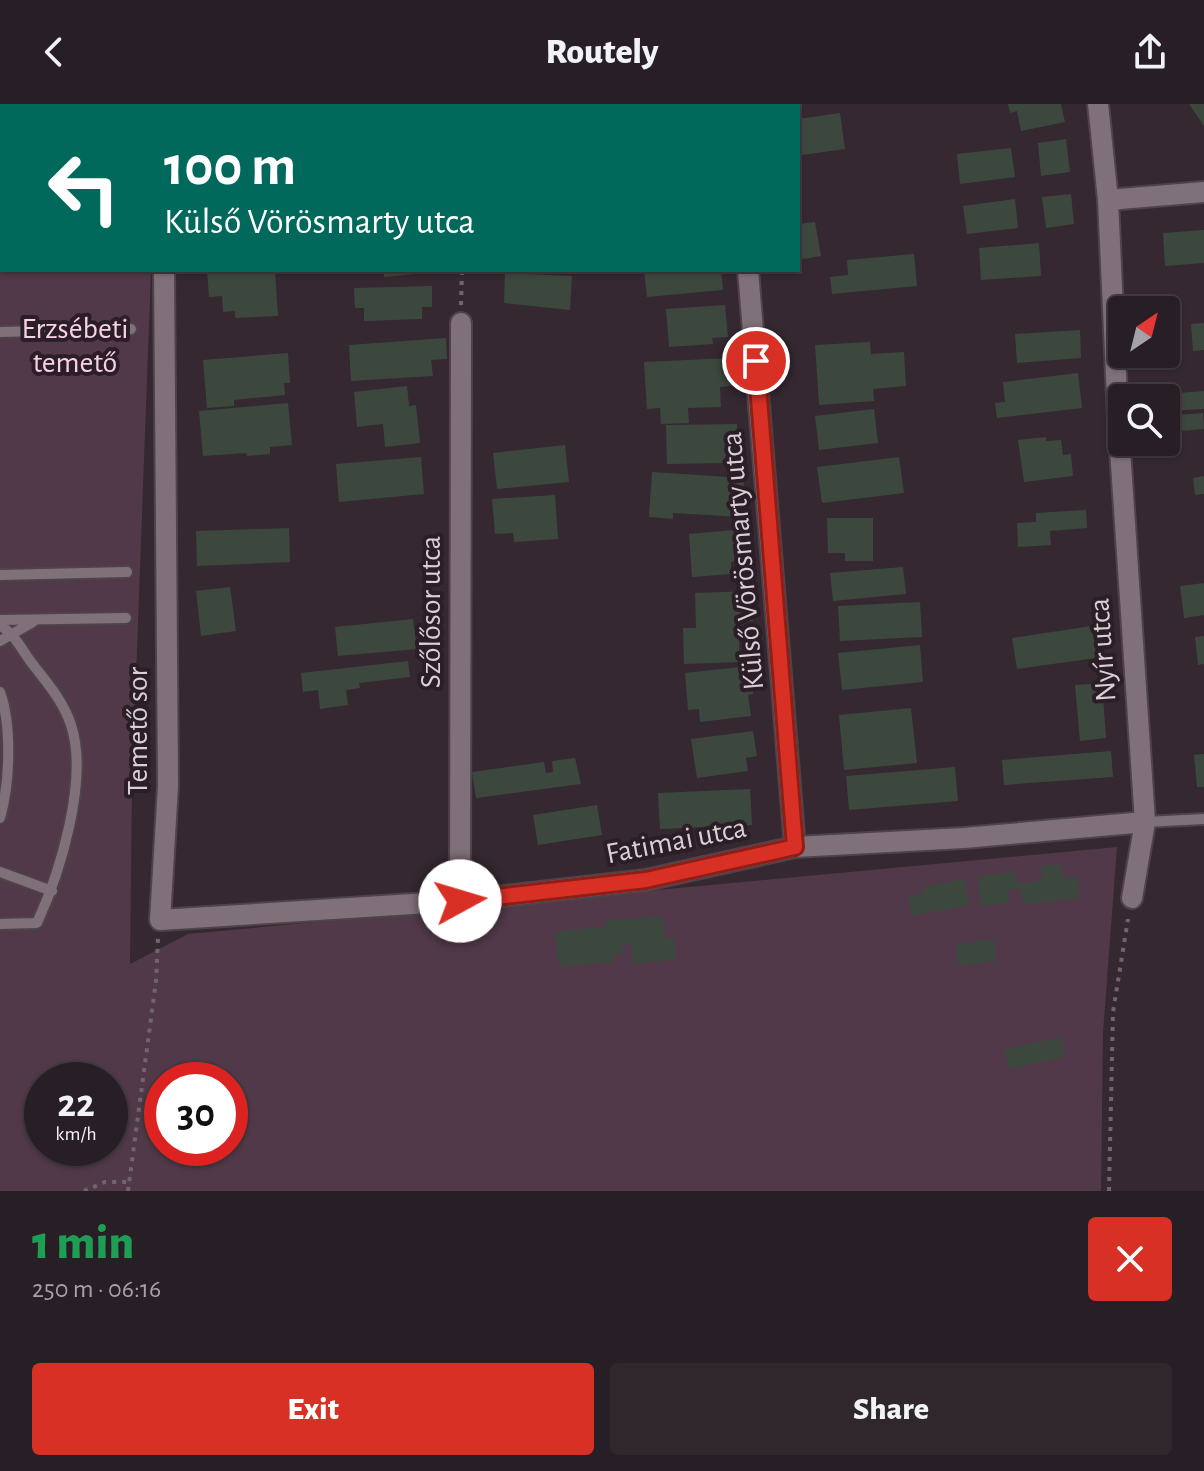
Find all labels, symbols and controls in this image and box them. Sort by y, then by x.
icon: back [32,30,76,74]
icon: share [1128,30,1172,74]
text: Routely [545,34,659,70]
icon: left [32,136,136,240]
text: 100 m [164,139,296,195]
text: Külső Vörösmarty utca [164,204,475,240]
north arrow [1108,296,1180,368]
map controls [1108,296,1180,456]
park label: Erzsébeti temető [21,314,129,378]
pin [722,327,790,395]
icon: arrive [734,339,778,383]
button: search [1108,384,1180,456]
street label: Külső Vörösmarty utca [717,431,769,691]
street label: Szőlősor utca [416,536,446,688]
street label: Nyír utca [1084,597,1122,703]
street label: Temető sor [123,666,153,795]
street label: Fatimai utca [603,813,749,869]
position arrow [418,859,502,943]
speed limit sign: 30 [144,1062,248,1166]
text: 22 [57,1084,95,1124]
text: km/h [55,1124,97,1144]
button: close [1088,1217,1172,1301]
text: 1 min [32,1220,134,1268]
text: 250 m · 06:16 [32,1276,161,1302]
button: Exit [32,1363,594,1455]
button: Share [610,1363,1172,1455]

